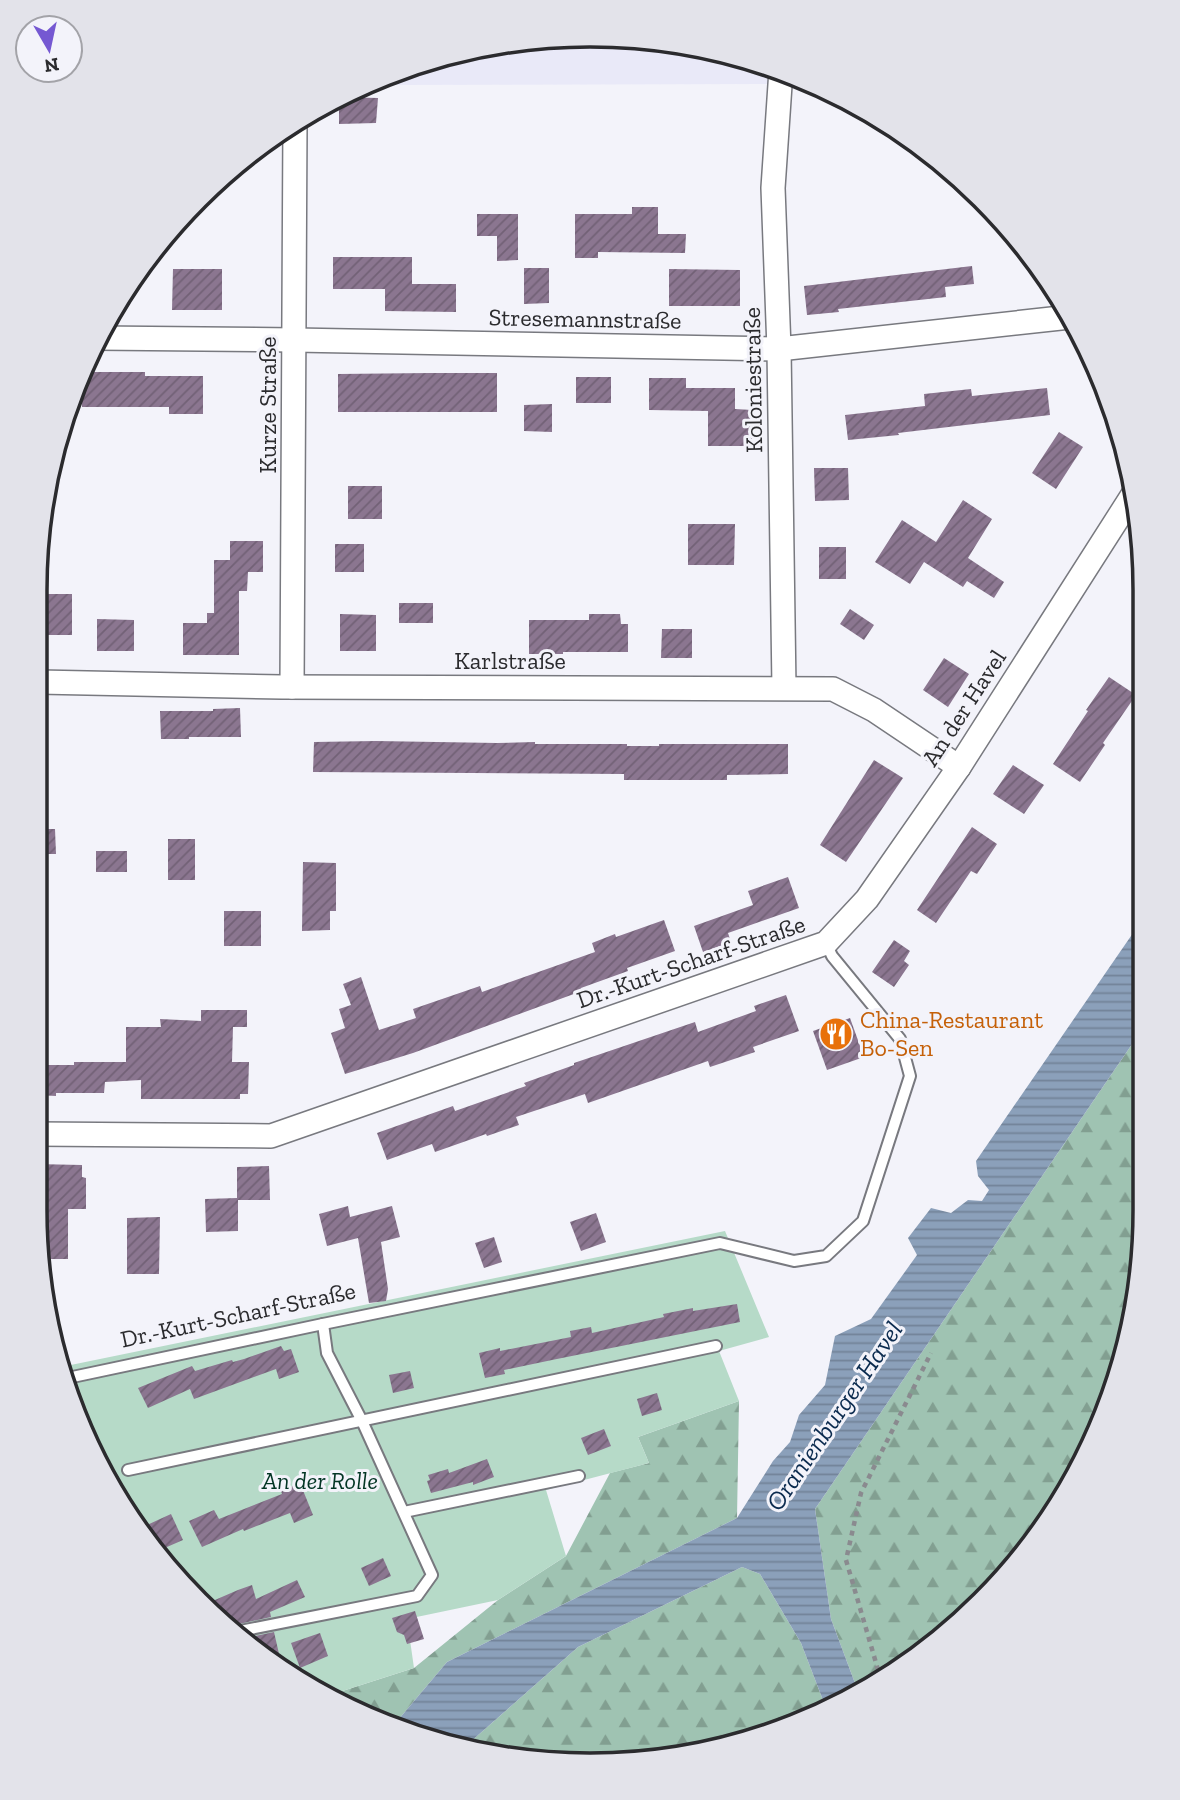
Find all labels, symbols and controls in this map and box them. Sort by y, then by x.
north arrow [14,14,84,84]
text: N [43,53,61,78]
street label: Stresemannstraße [488,302,682,335]
street label: Koloniestraße [737,307,768,453]
street label: Kurze Straße [253,337,282,473]
street label: An der Havel [915,644,1012,771]
street label: Karlstraße [454,646,566,675]
street label: Dr.-Kurt-Scharf-Straße [573,909,809,1014]
place label: China-Restaurant Bo-Sen [860,1005,1043,1062]
restaurant icon: China-Restaurant Bo-Sen [817,1015,855,1053]
street label: Dr.-Kurt-Scharf-Straße [118,1275,358,1354]
water label: Oranienburger Havel [759,1315,909,1517]
park label: An der Rolle [261,1466,378,1495]

